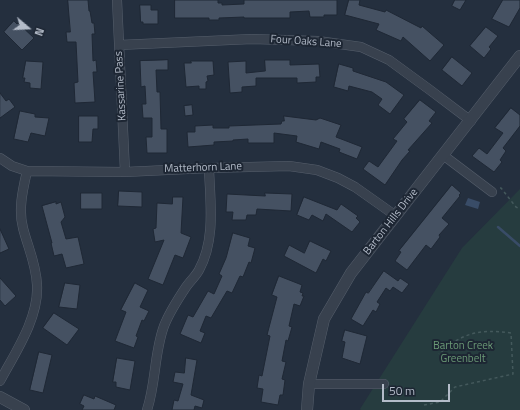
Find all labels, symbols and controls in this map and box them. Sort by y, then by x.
north arrow [8,8,48,48]
text: N [31,26,48,38]
street label: Four Oaks Lane [270,33,342,51]
street label: Kassarine Pass [113,51,129,121]
street label: Matterhorn Lane [164,160,242,176]
street label: Barton Hills Drive [361,186,421,258]
park label: Barton Creek Greenbelt [433,339,493,365]
scale bar [384,376,452,402]
text: 50 m [389,381,415,400]

